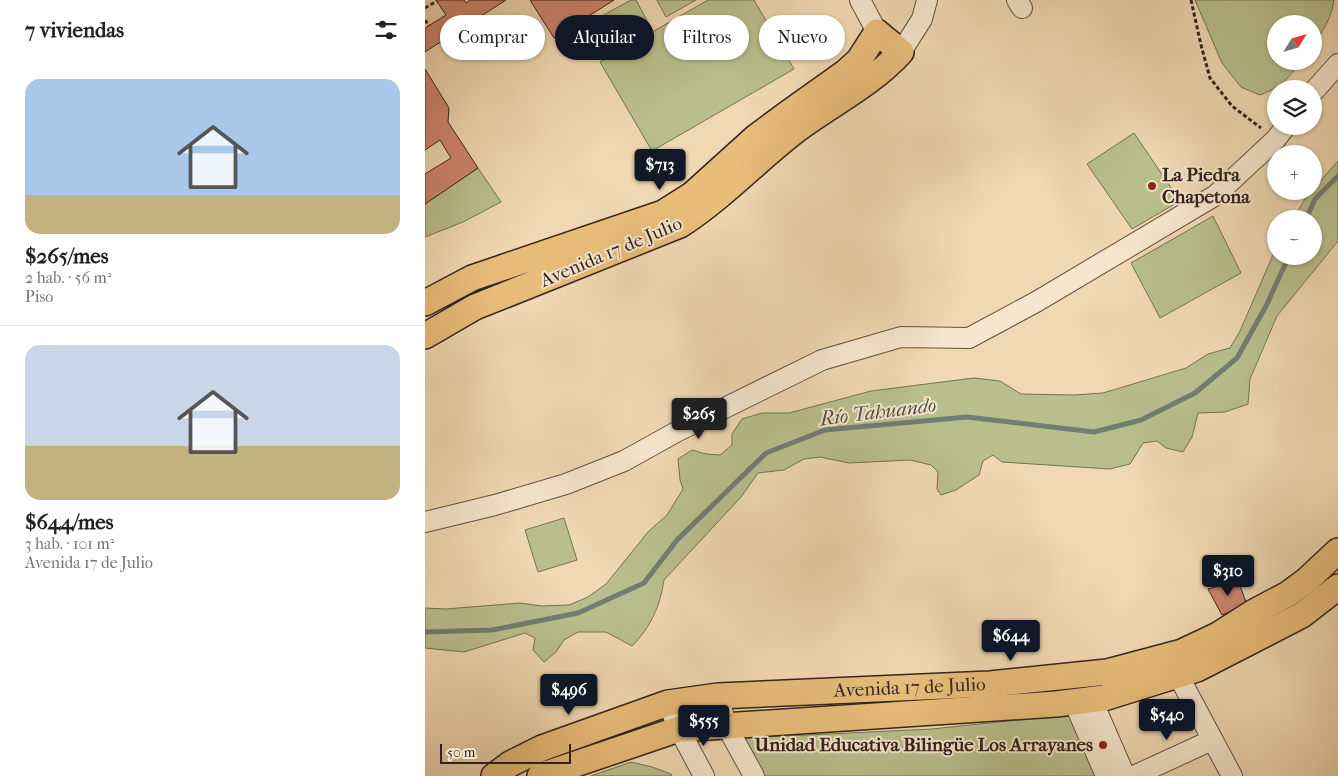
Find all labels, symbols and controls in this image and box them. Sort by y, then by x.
chip: Comprar [440,15,545,60]
chip: Alquilar [555,15,654,60]
chip: Filtros [664,15,749,60]
chip: Nuevo [759,15,845,60]
north arrow [1267,15,1323,70]
map controls [1267,15,1322,265]
icon: filters [372,16,400,44]
text: 7 viviendas [25,18,124,42]
button: layers [1267,80,1322,135]
icon: home [168,112,258,202]
button: + [1267,145,1322,200]
pin: $713 [630,148,690,191]
text: $713 [646,155,674,174]
place label: La Piedra Chapetona [1162,164,1251,208]
marker: La Piedra Chapetona [1146,180,1158,192]
button: − [1267,210,1322,265]
street label: Avenida 17 de Julio [536,212,686,292]
text: $265/mes [25,244,108,268]
text: 2 hab. · 56 m² [25,268,111,287]
text: Piso [25,287,53,306]
icon: home [168,377,258,467]
water label: Río Tahuando [816,393,938,431]
pin: $265 [669,398,729,440]
text: $265 [683,404,715,423]
text: $644/mes [25,510,113,534]
text: 3 hab. · 101 m² [25,534,114,553]
text: Avenida 17 de Julio [25,553,153,572]
pin: $310 [1198,554,1258,597]
text: $310 [1213,561,1243,580]
pin: $644 [981,620,1041,662]
text: $644 [993,626,1029,645]
street label: Avenida 17 de Julio [832,673,987,702]
pin: $496 [539,674,599,716]
text: $496 [551,680,587,699]
pin: $540 [1137,698,1197,741]
pin: $555 [674,704,734,747]
text: $540 [1150,705,1184,724]
text: $555 [689,711,719,730]
place label: Unidad Educativa Bilingüe Los Arrayanes [753,734,1093,756]
marker: Unidad Educativa Bilingüe Los Arrayanes [1097,739,1109,751]
scale bar [440,741,571,764]
text: 50 m [447,744,475,761]

